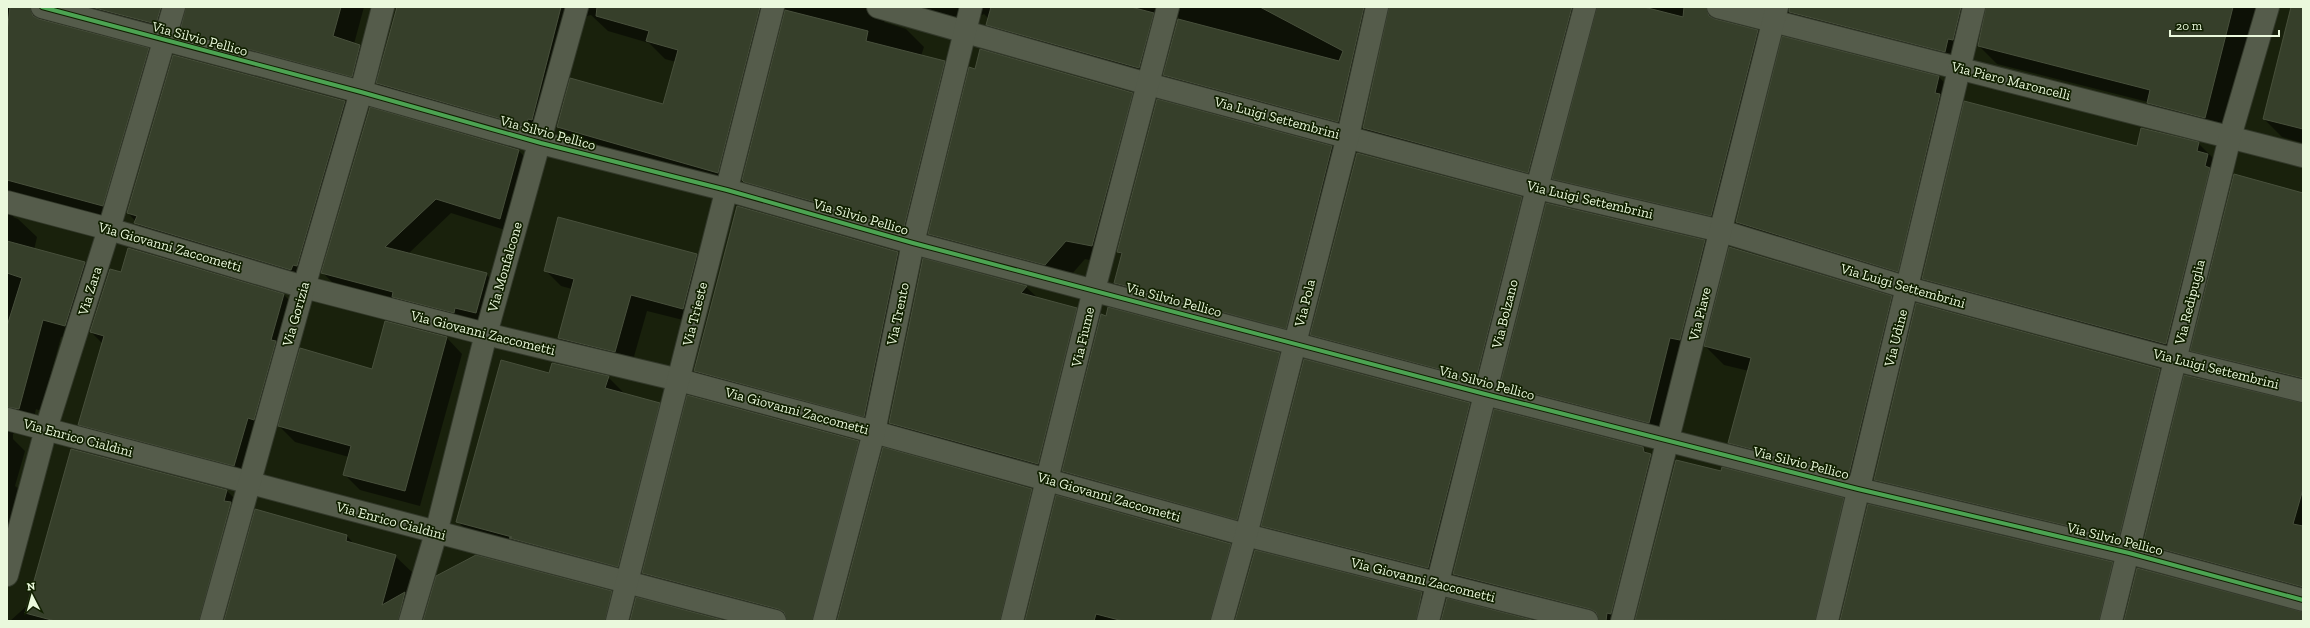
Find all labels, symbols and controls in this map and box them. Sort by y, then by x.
scale bar [2170,12,2279,38]
street label: Via Silvio Pellico [149,18,250,60]
text: 20 m [2176,19,2203,33]
street label: Via Piero Maroncelli [1949,58,2072,104]
street label: Via Luigi Settembrini [1212,93,1342,143]
street label: Via Silvio Pellico [497,112,598,154]
street label: Via Luigi Settembrini [1524,177,1655,223]
street label: Via Silvio Pellico [810,195,911,239]
street label: Via Giovanni Zaccometti [95,218,244,276]
street label: Via Monfalcone [484,220,526,315]
street label: Via Redipuglia [2171,258,2209,347]
street label: Via Luigi Settembrini [1838,260,1967,312]
street label: Via Zara [74,264,106,318]
street label: Via Pola [1291,277,1319,329]
street label: Via Bolzano [1488,278,1522,351]
street label: Via Gorizia [278,279,313,349]
street label: Via Silvio Pellico [1123,279,1224,321]
street label: Via Trieste [679,280,711,349]
street label: Via Trento [883,281,913,348]
street label: Via Piave [1685,285,1715,343]
street label: Via Fiume [1068,305,1098,370]
street label: Via Giovanni Zaccometti [408,307,557,359]
street label: Via Udine [1880,307,1911,369]
street label: Via Luigi Settembrini [2150,345,2281,393]
street label: Via Silvio Pellico [1436,362,1537,404]
street label: Via Giovanni Zaccometti [722,383,871,438]
street label: Via Enrico Cialdini [20,415,135,461]
street label: Via Silvio Pellico [1750,443,1851,483]
street label: Via Giovanni Zaccometti [1034,468,1183,526]
street label: Via Enrico Cialdini [333,498,448,544]
street label: Via Silvio Pellico [2064,519,2165,559]
street label: Via Giovanni Zaccometti [1348,554,1497,606]
north arrow [12,576,52,616]
text: N [26,580,36,593]

